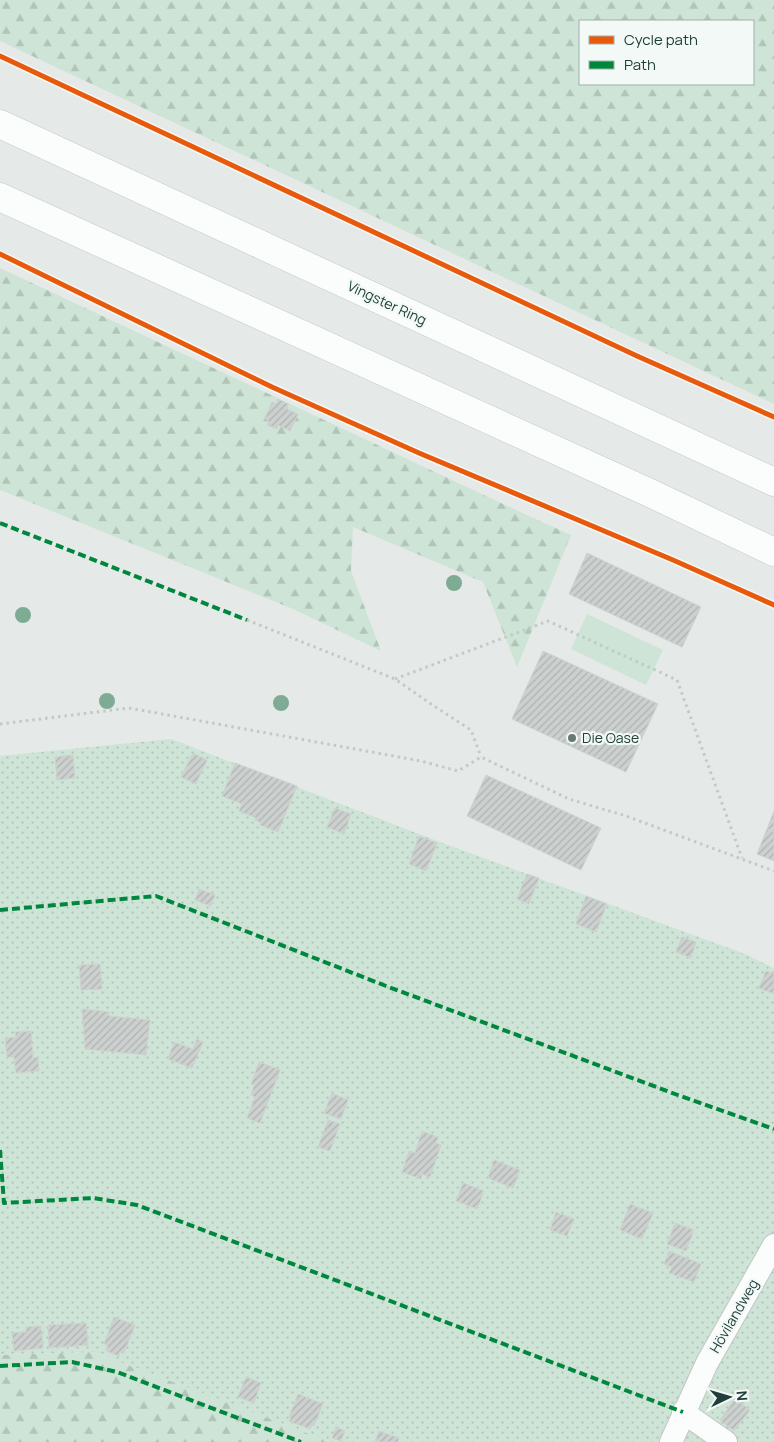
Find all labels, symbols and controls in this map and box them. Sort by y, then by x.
legend [579,20,754,85]
text: Cycle path [624,29,698,50]
text: Path [624,54,656,75]
street label: Vingster Ring [344,276,430,329]
place label: Die Oase [582,728,639,747]
marker: Die Oase [566,732,578,744]
street label: Hövilandweg [705,1275,762,1356]
north arrow [704,1372,754,1422]
text: N [733,1390,752,1402]

